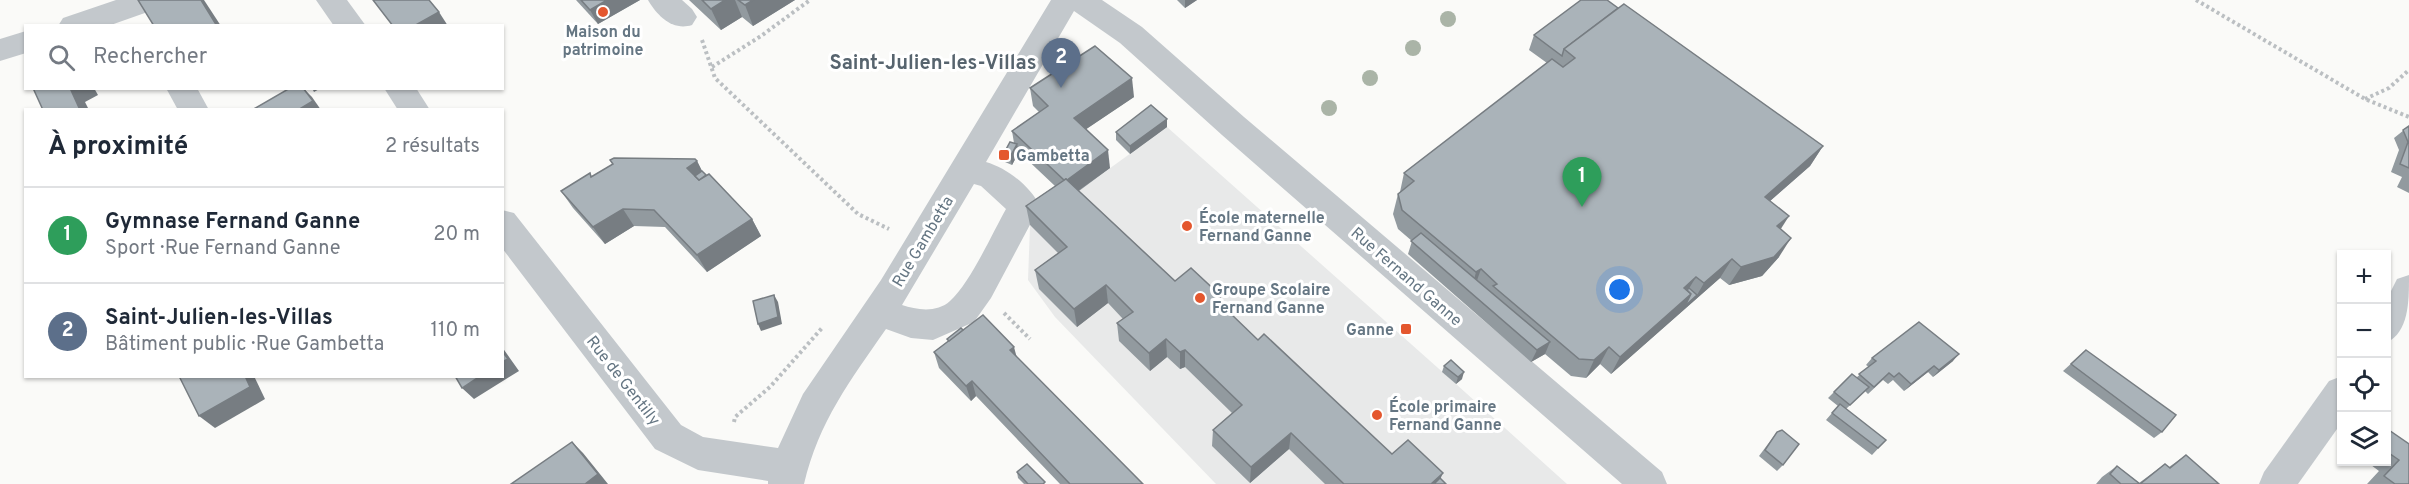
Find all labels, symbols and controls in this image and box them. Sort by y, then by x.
marker: Maison du patrimoine [596,5,610,19]
place label: Maison du patrimoine [563,23,644,61]
search box [24,24,504,90]
pin: 2 [1042,38,1080,88]
icon: search [45,41,78,74]
text: Rechercher [93,44,207,71]
district label: Saint-Julien-les-Villas [829,51,1037,77]
text: À proximité [48,131,188,164]
text: 2 résultats [385,134,480,160]
place label: Gambetta [1016,147,1090,167]
marker: Gambetta [997,148,1011,162]
pin: 1 [1562,158,1602,207]
street label: Rue Gambetta [889,193,959,291]
place label: École maternelle Fernand Ganne [1199,207,1325,247]
text: Gymnase Fernand Ganne [105,209,360,236]
marker: École maternelle Fernand Ganne [1180,219,1194,233]
text: 1 [64,222,72,248]
text: 20 m [433,222,480,248]
street label: Rue Fernand Ganne [1346,224,1465,331]
text: Sport · Rue Fernand Ganne [105,236,341,262]
map controls [2337,250,2391,466]
button: + [2337,250,2391,304]
your location [1605,275,1634,304]
place label: Groupe Scolaire Fernand Ganne [1212,281,1331,319]
marker: Groupe Scolaire Fernand Ganne [1193,291,1207,305]
button: − [2337,304,2391,358]
text: Saint-Julien-les-Villas [105,305,333,332]
text: 2 [61,318,74,344]
text: 110 m [431,318,480,344]
place label: Ganne [1346,321,1394,341]
marker: Ganne [1399,322,1413,336]
text: Bâtiment public · Rue Gambetta [105,332,384,358]
street label: Rue de Gentilly [581,332,664,430]
button: locate [2337,358,2391,412]
place label: École primaire Fernand Ganne [1389,396,1502,436]
marker: École primaire Fernand Ganne [1370,408,1384,422]
button: layers [2337,412,2391,466]

